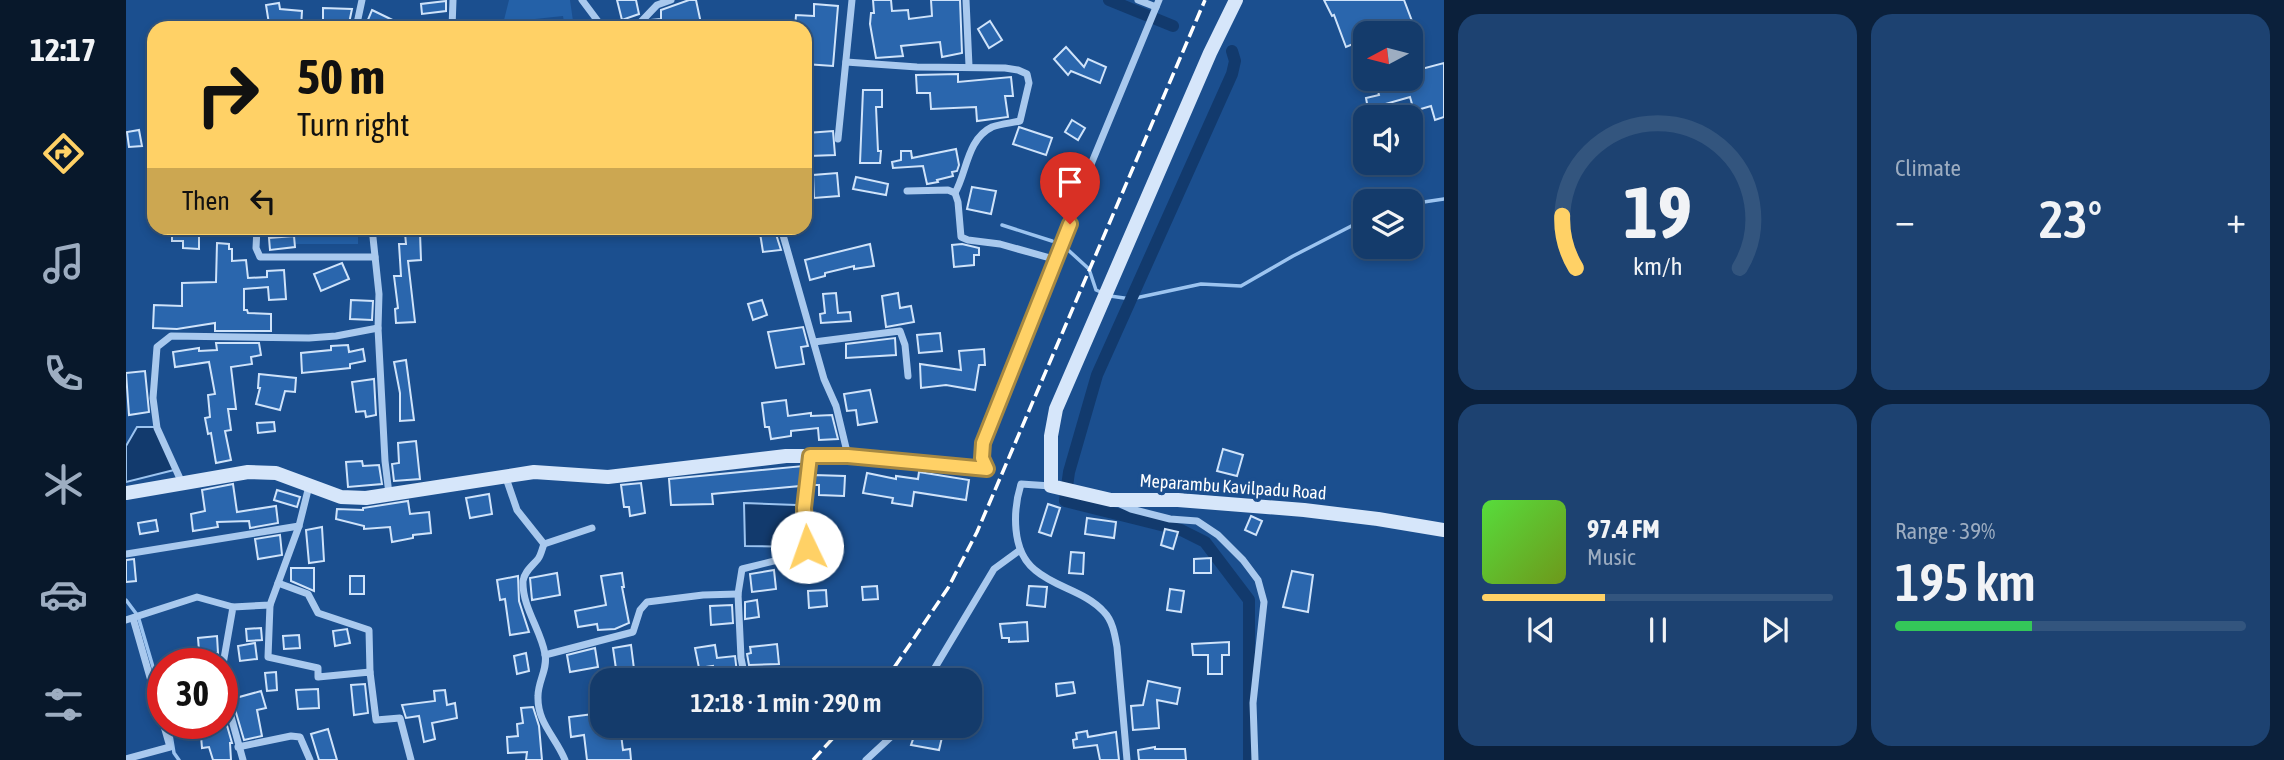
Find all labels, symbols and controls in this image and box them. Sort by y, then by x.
north arrow [1353,21,1423,91]
map controls [1353,21,1423,259]
text: 12:17 [30,31,96,68]
text: 50 m [297,48,385,104]
icon: right [182,49,273,140]
button: sound [1353,105,1423,175]
text: Turn right [297,106,410,143]
icon: directions [39,129,88,178]
pin [1040,152,1100,224]
text: Climate [1895,155,1961,181]
icon: arrive [1051,163,1089,201]
text: 19 [1623,170,1692,253]
icon: left [244,182,282,220]
text: Then [182,186,230,216]
button: layers [1353,189,1423,259]
text: 23° [2039,189,2102,249]
text: − [1895,198,1915,241]
text: + [2226,198,2246,241]
icon: music [39,239,88,288]
text: km/h [1633,252,1682,280]
icon: phone [39,349,88,398]
icon: climate [39,460,88,509]
street label: Meparambu Kavilpadu Road [1139,469,1327,504]
position arrow [770,510,844,584]
text: 97.4 FM [1587,514,1660,544]
text: Range · 39% [1895,518,1995,544]
text: Music [1587,544,1635,570]
text: 195 km [1895,552,2036,612]
icon: car [39,570,88,619]
icon: previous [1522,611,1560,649]
icon: pause [1639,611,1677,649]
icon: next [1756,611,1794,649]
speed limit sign: 30 [147,648,238,739]
icon: filters [39,680,88,729]
text: 12:18 · 1 min · 290 m [691,688,881,718]

